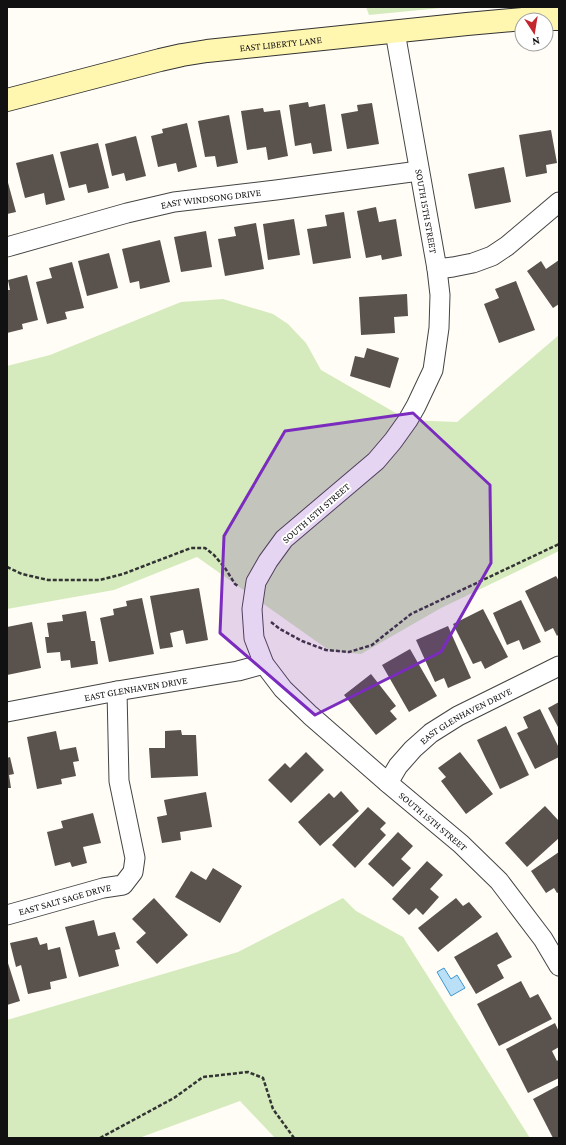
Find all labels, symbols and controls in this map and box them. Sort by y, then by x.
north arrow [514,12,554,52]
street label: EAST LIBERTY LANE [239,34,323,53]
text: N [531,35,541,49]
street label: SOUTH 15TH STREET [414,168,440,255]
street label: EAST WINDSONG DRIVE [160,186,262,210]
street label: SOUTH 15TH STREET [280,480,352,545]
street label: EAST GLENHAVEN DRIVE [83,674,189,703]
street label: EAST GLENHAVEN DRIVE [417,685,514,746]
street label: SOUTH 15TH STREET [397,789,470,853]
street label: EAST SALT SAGE DRIVE [17,881,112,917]

